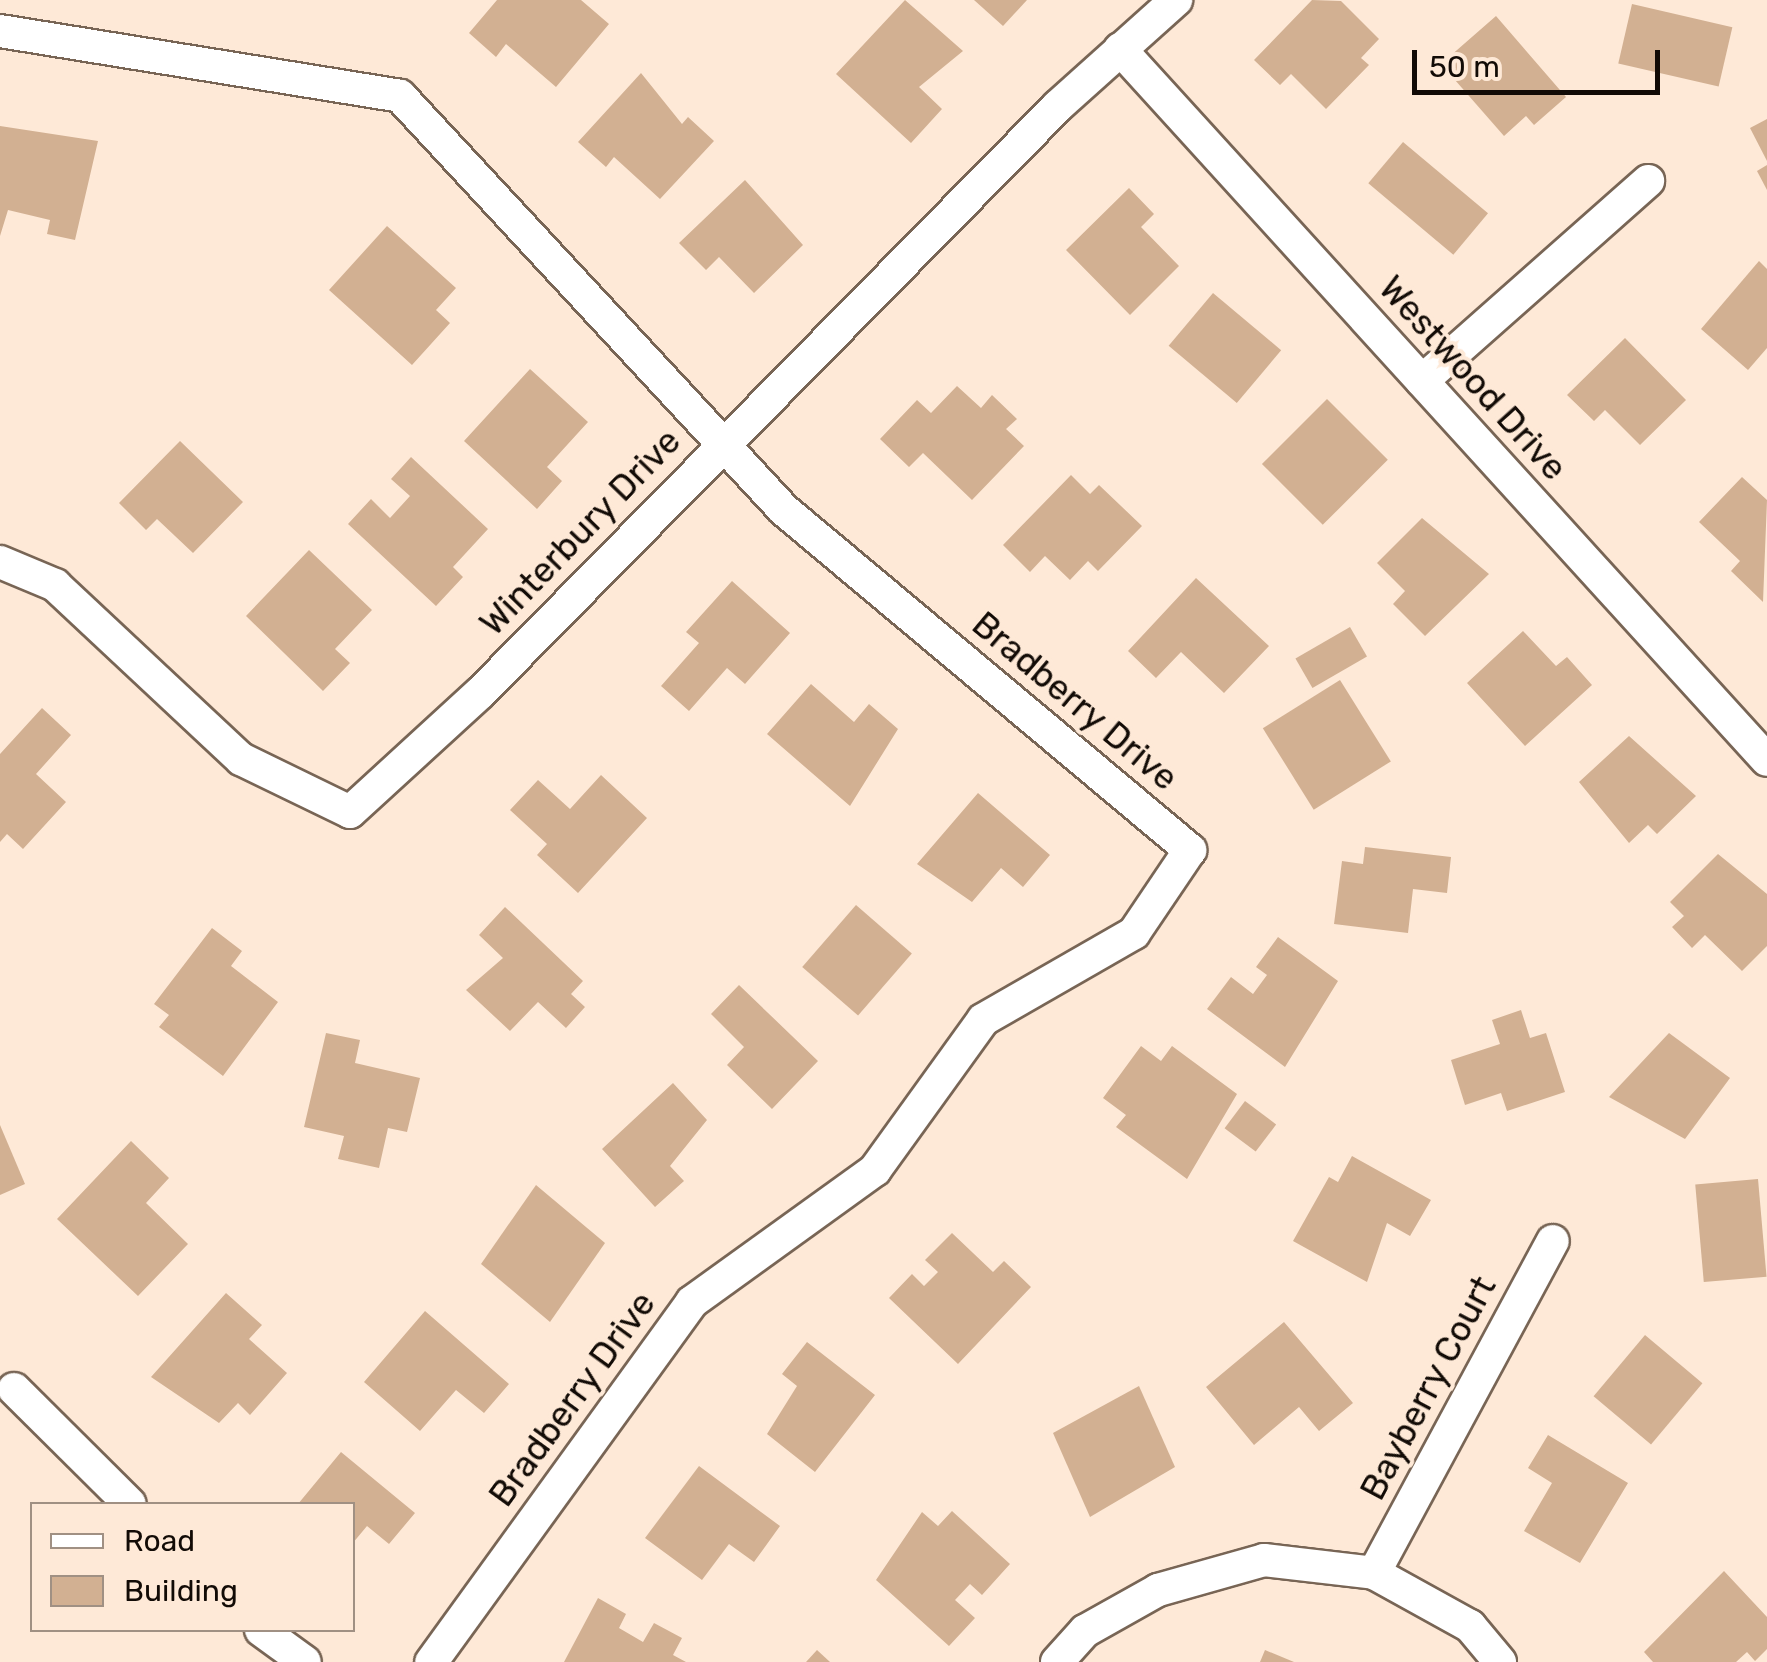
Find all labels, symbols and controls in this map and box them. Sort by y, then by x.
scale bar [1417,30,1664,92]
text: 50 m [1429,49,1500,85]
street label: Westwood Drive [1370,267,1576,489]
street label: Winterbury Drive [471,420,689,644]
street label: Bradberry Drive [964,603,1186,799]
street label: Bayberry Court [1351,1269,1505,1507]
street label: Bradberry Drive [480,1283,664,1515]
legend [30,1502,355,1632]
text: Road [124,1523,195,1559]
text: Building [124,1573,238,1609]

